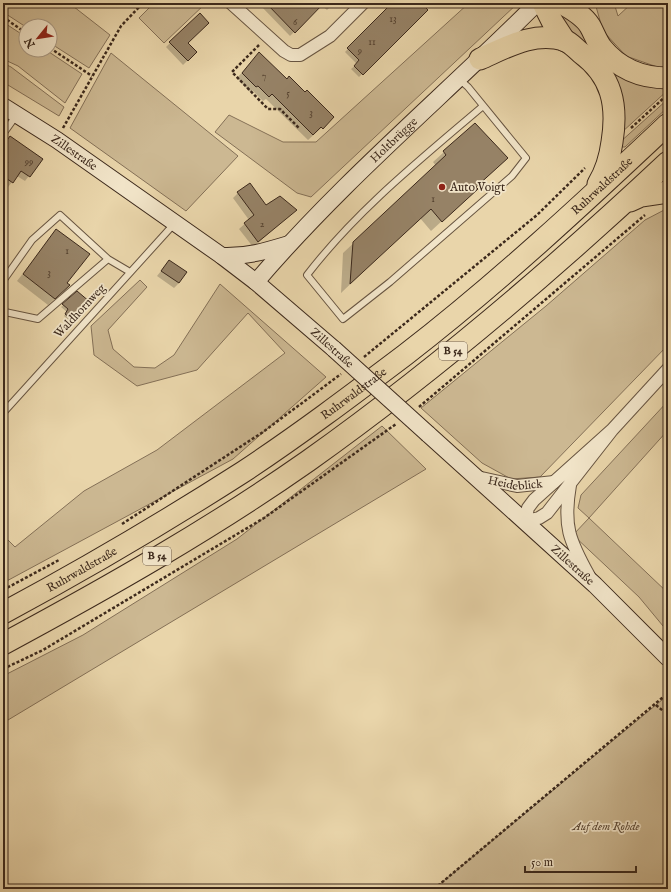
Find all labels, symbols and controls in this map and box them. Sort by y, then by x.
house number: 13 [389,13,397,26]
house number: 6 [293,16,298,29]
north arrow [18,18,58,58]
text: N [22,34,39,51]
house number: 11 [368,36,376,49]
house number: 9 [357,45,362,58]
house number: 7 [262,70,267,83]
house number: 5 [286,87,290,100]
house number: 3 [309,107,313,120]
street label: Holtbrügge [367,113,421,166]
street label: Zillestraße [48,131,101,174]
street label: Ruhrwaldstraße [568,153,636,218]
house number: 99 [24,156,33,169]
place label: Auto Voigt [449,180,505,195]
marker: Auto Voigt [437,182,447,192]
house number: 1 [431,193,435,206]
house number: 2 [260,218,265,231]
house number: 1 [65,245,69,258]
house number: 3 [47,267,51,280]
street label: Waldhornweg [51,280,109,341]
street label: Zillestraße [307,325,357,372]
road number: B 54 [439,342,467,360]
street label: Ruhrwaldstraße [318,364,390,423]
street label: Heideblick [486,472,544,494]
street label: Zillestraße [548,541,598,589]
street label: Ruhrwaldstraße [44,543,120,595]
road number: B 54 [143,547,171,565]
park label: Auf dem Rohde [570,819,640,834]
scale bar [525,848,636,874]
text: 50 m [531,855,553,870]

